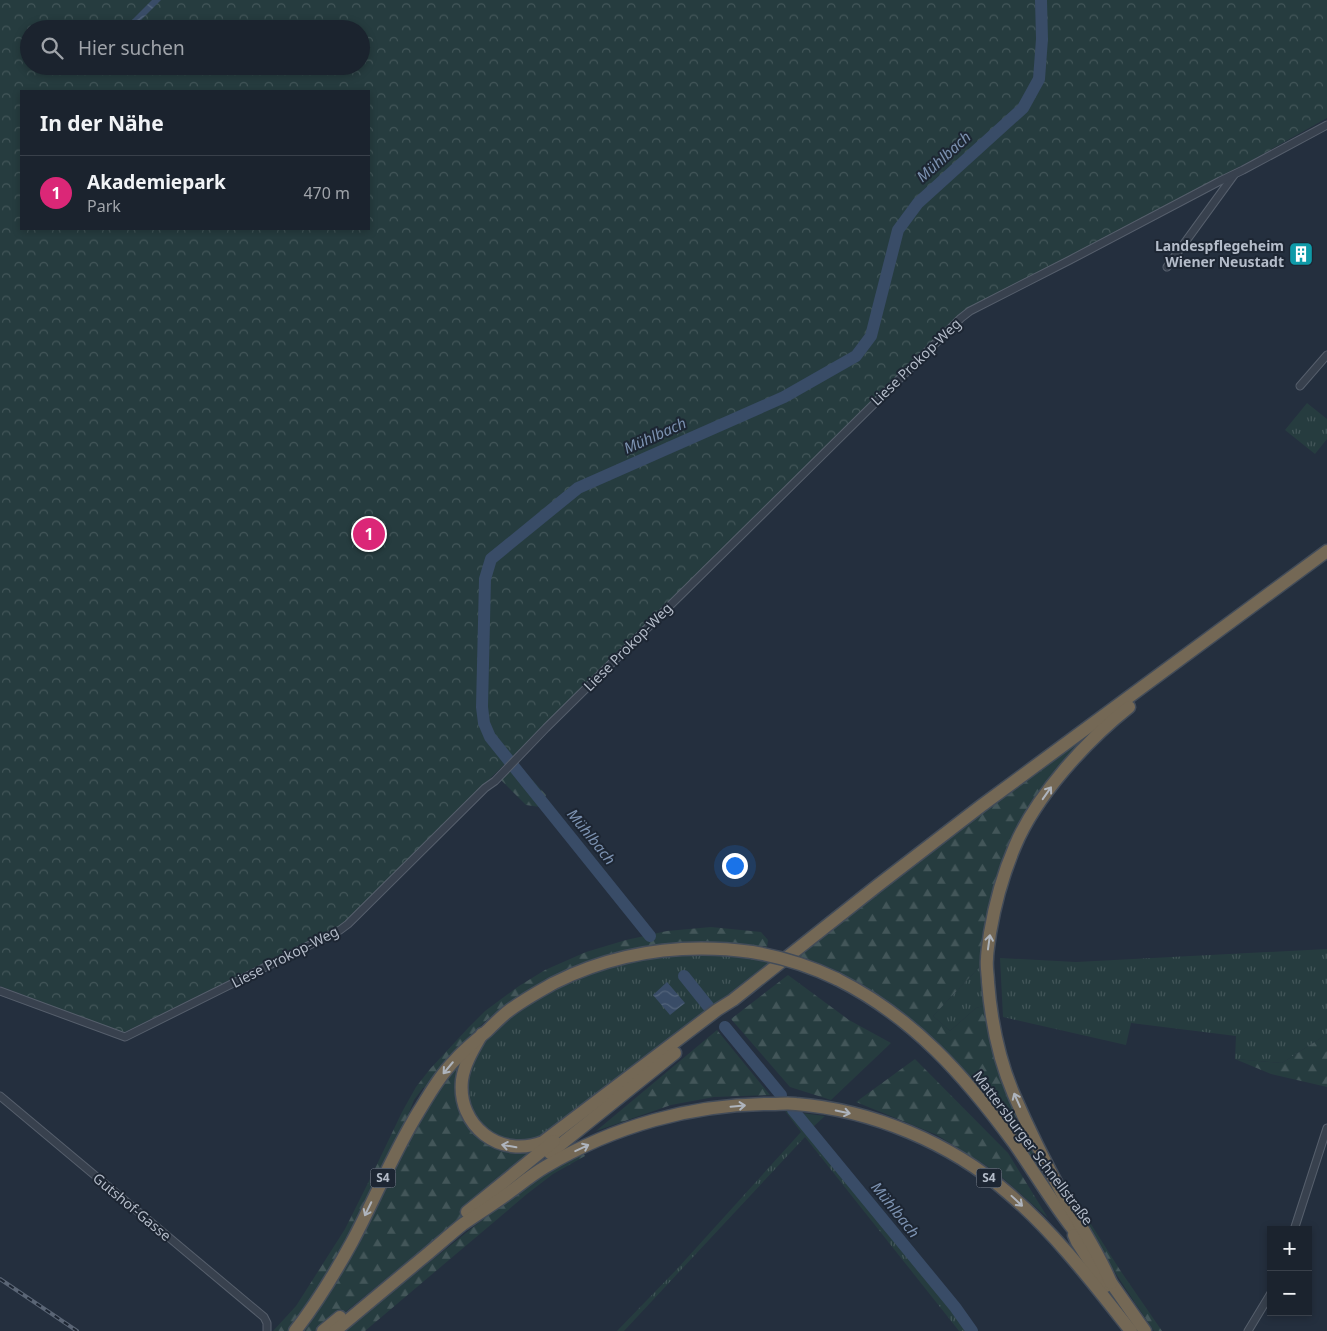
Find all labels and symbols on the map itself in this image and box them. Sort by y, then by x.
water label: Mühlbach [912,127,975,186]
place label: Landespflegeheim Wiener Neustadt [1155,236,1284,271]
building icon: Landespflegeheim Wiener Neustadt [1288,241,1314,267]
street label: Liese Prokop-Weg [867,314,965,409]
water label: Mühlbach [620,412,689,458]
pin: 1 [353,515,385,553]
street label: Liese Prokop-Weg [579,598,676,695]
one-way arrow [1042,786,1052,800]
water label: Mühlbach [563,804,620,869]
your location [722,853,748,879]
street label: Liese Prokop-Weg [228,921,342,992]
one-way arrow [984,935,994,951]
one-way arrow [442,1062,453,1075]
street label: Mattersburger Schnellstraße [969,1067,1098,1229]
one-way arrow [1011,1093,1021,1108]
one-way arrow [730,1101,746,1110]
one-way arrow [835,1108,851,1117]
one-way arrow [501,1140,517,1150]
one-way arrow [574,1142,589,1152]
street label: Gutshof-Gasse [89,1168,175,1245]
road number: S4 [370,1168,396,1188]
road number: S4 [976,1168,1002,1188]
water label: Mühlbach [867,1177,924,1242]
one-way arrow [1010,1195,1023,1207]
one-way arrow [362,1202,372,1217]

